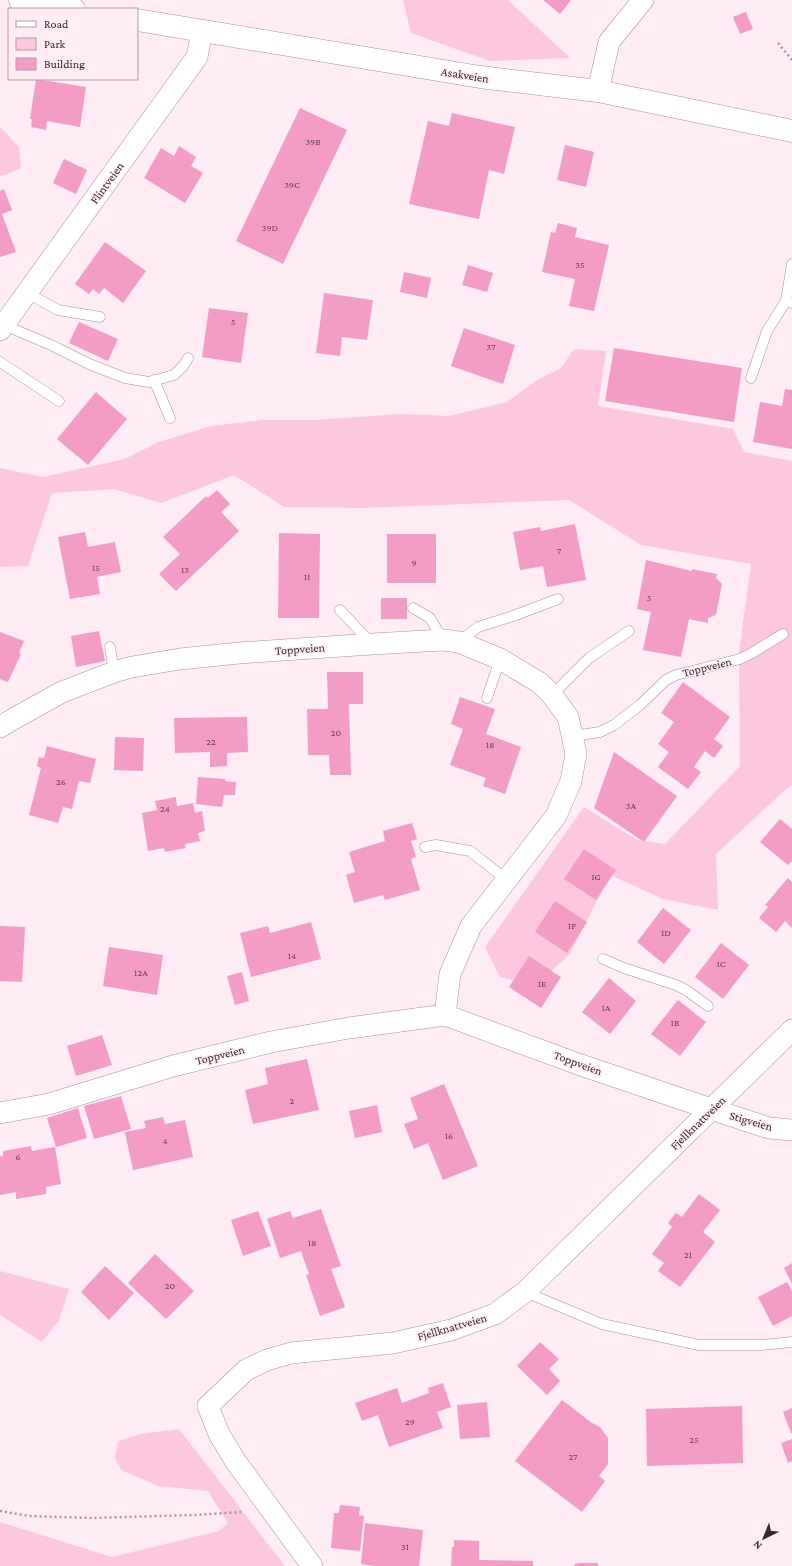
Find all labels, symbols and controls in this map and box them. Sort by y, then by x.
legend [8,8,138,80]
text: Road [44,17,69,31]
text: Park [44,37,66,51]
text: Building [44,57,85,71]
street label: Asakveien [440,64,490,86]
house number: 39B [305,136,321,147]
street label: Flintveien [87,159,127,207]
house number: 39C [284,179,300,190]
house number: 39D [262,222,279,233]
house number: 35 [575,259,585,270]
house number: 5 [231,316,236,327]
house number: 37 [486,341,496,352]
house number: 7 [557,545,562,556]
house number: 9 [411,557,417,568]
house number: 15 [92,562,100,573]
house number: 13 [181,564,189,575]
house number: 11 [304,571,310,582]
house number: 5 [647,592,652,603]
street label: Toppveien [275,640,326,658]
street label: Toppveien [681,654,734,680]
house number: 20 [331,727,342,738]
house number: 22 [206,736,216,747]
house number: 18 [486,739,494,750]
house number: 26 [56,776,66,787]
house number: 3A [626,800,636,811]
house number: 24 [160,803,170,814]
house number: 1G [591,871,601,882]
house number: 1F [568,920,576,931]
house number: 1D [661,927,671,938]
house number: 14 [288,950,296,961]
house number: 1C [716,958,726,969]
house number: 12A [134,967,148,978]
house number: 1E [538,978,547,989]
house number: 1A [601,1002,611,1013]
house number: 1B [671,1017,680,1028]
street label: Toppveien [194,1042,247,1068]
street label: Toppveien [552,1048,604,1078]
street label: Fjellknattveien [667,1093,729,1153]
house number: 2 [290,1095,295,1106]
street label: Stigveien [728,1108,775,1134]
house number: 16 [445,1130,453,1141]
house number: 4 [162,1135,168,1146]
house number: 6 [15,1151,21,1162]
house number: 18 [308,1237,316,1248]
house number: 21 [684,1249,692,1260]
house number: 20 [165,1280,176,1291]
street label: Fjellknattveien [416,1310,489,1344]
house number: 29 [405,1416,415,1427]
house number: 25 [689,1434,699,1445]
house number: 27 [568,1451,578,1462]
north arrow [744,1518,784,1558]
text: N [750,1538,764,1552]
house number: 31 [401,1541,409,1552]

